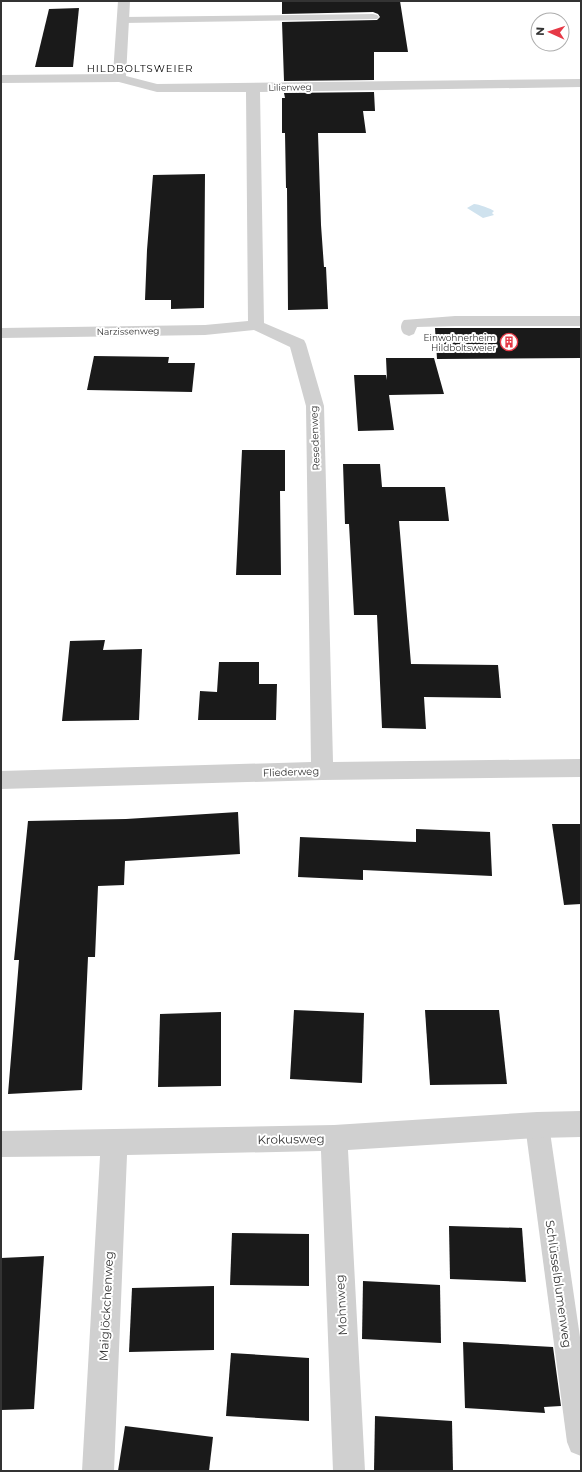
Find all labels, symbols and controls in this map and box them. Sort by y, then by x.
north arrow [530,12,570,52]
text: N [533,27,547,36]
district label: HILDBOLTSWEIER [87,62,193,75]
street label: Lilienweg [268,81,312,93]
street label: Narzissenweg [96,325,160,337]
place label: Einwohnerheim Hildboltsweier [424,332,496,353]
building icon: Einwohnerheim Hildboltsweier [499,332,519,352]
street label: Resedenweg [307,405,323,471]
street label: Fliederweg [263,765,319,779]
street label: Krokusweg [257,1131,325,1147]
street label: Schlüsselblumenweg [543,1219,575,1349]
street label: Maiglöckchenweg [96,1251,116,1361]
street label: Mohnweg [332,1274,350,1336]

